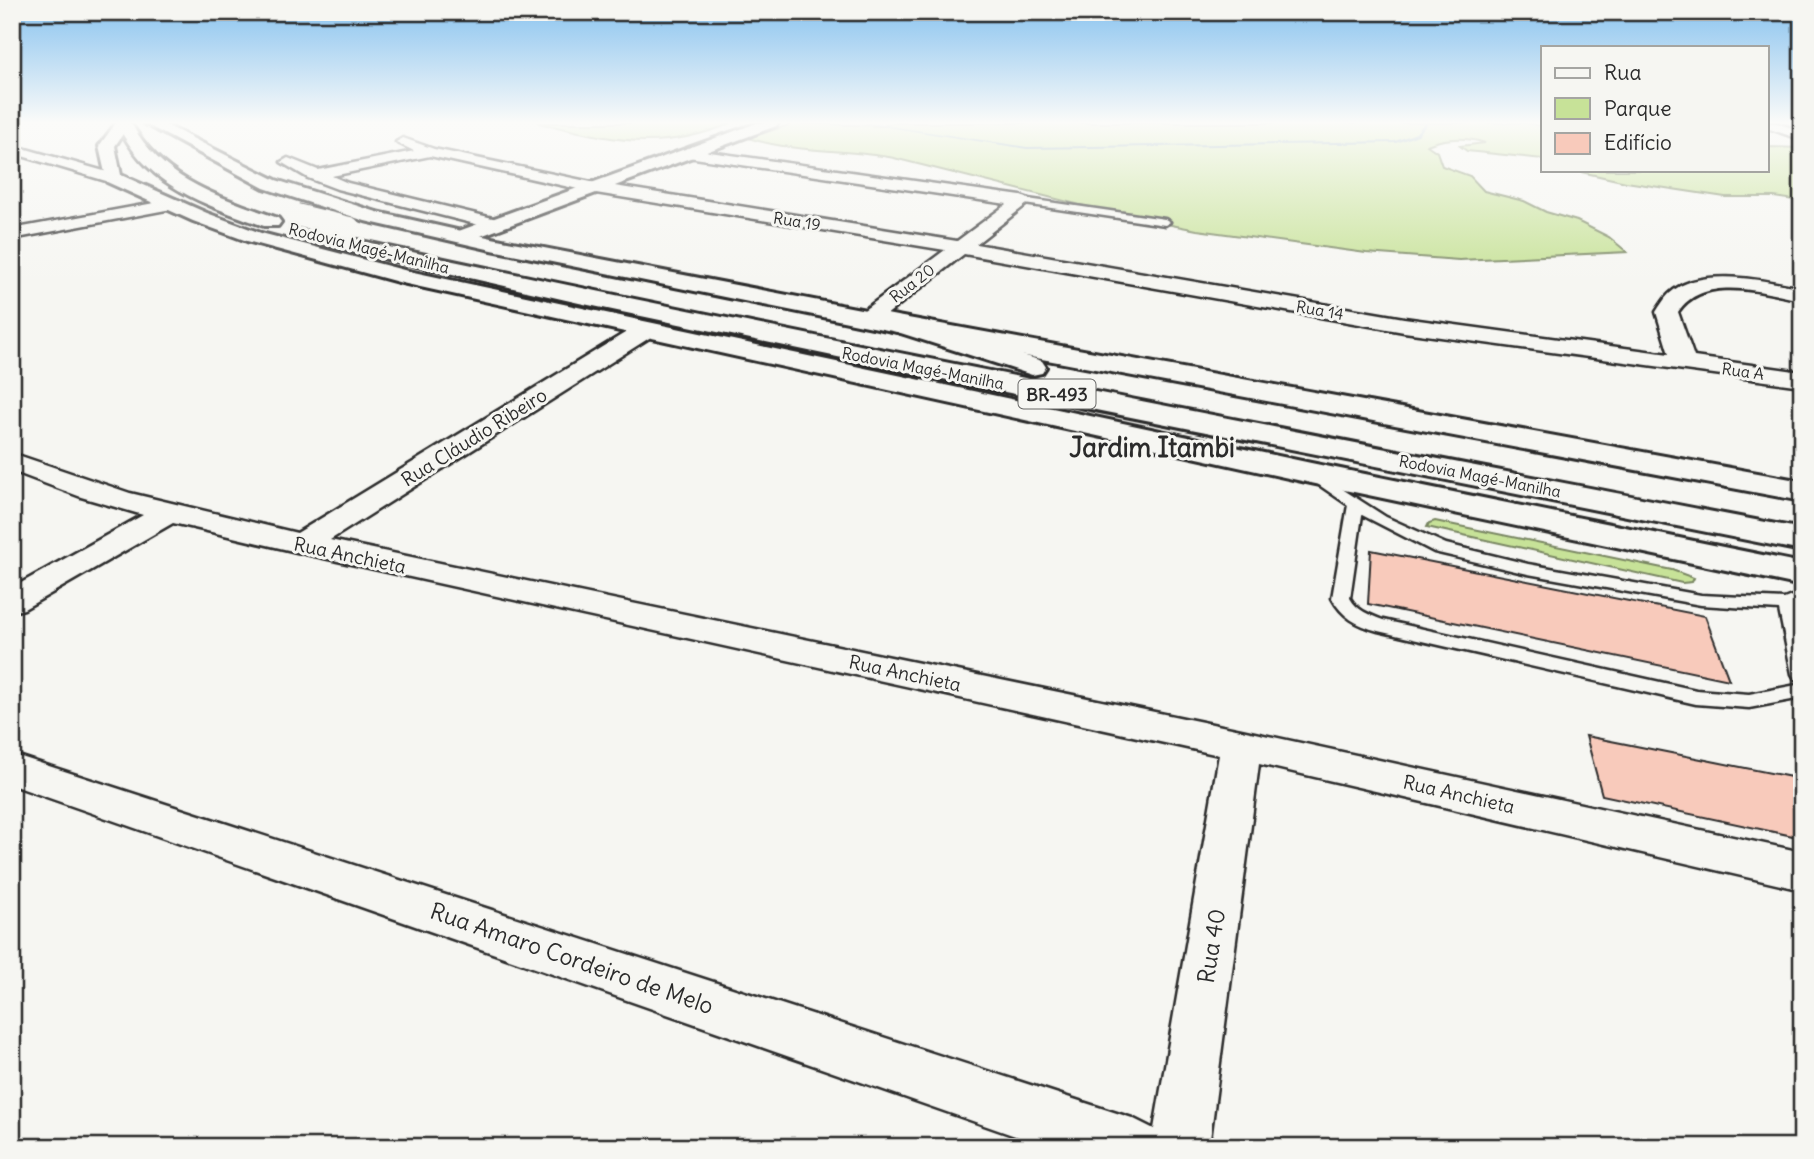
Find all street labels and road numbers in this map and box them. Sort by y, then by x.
street label: Rua 19 [772,207,822,235]
street label: Rodovia Magé-Manilha [287,218,451,278]
street label: Rua 20 [886,259,938,307]
street label: Rua 14 [1295,296,1345,324]
street label: Rodovia Magé-Manilha [840,342,1006,394]
street label: Rua A [1721,358,1765,384]
road number: BR-493 [1018,380,1096,408]
street label: Rua Cláudio Ribeiro [397,383,551,491]
street label: Rodovia Magé-Manilha [1397,450,1563,502]
street label: Rua Anchieta [292,531,408,579]
street label: Rua Anchieta [847,649,963,697]
street label: Rua Anchieta [1401,769,1517,819]
street label: Rua Amaro Cordeiro de Melo [426,896,718,1020]
street label: Rua 40 [1191,907,1231,985]

